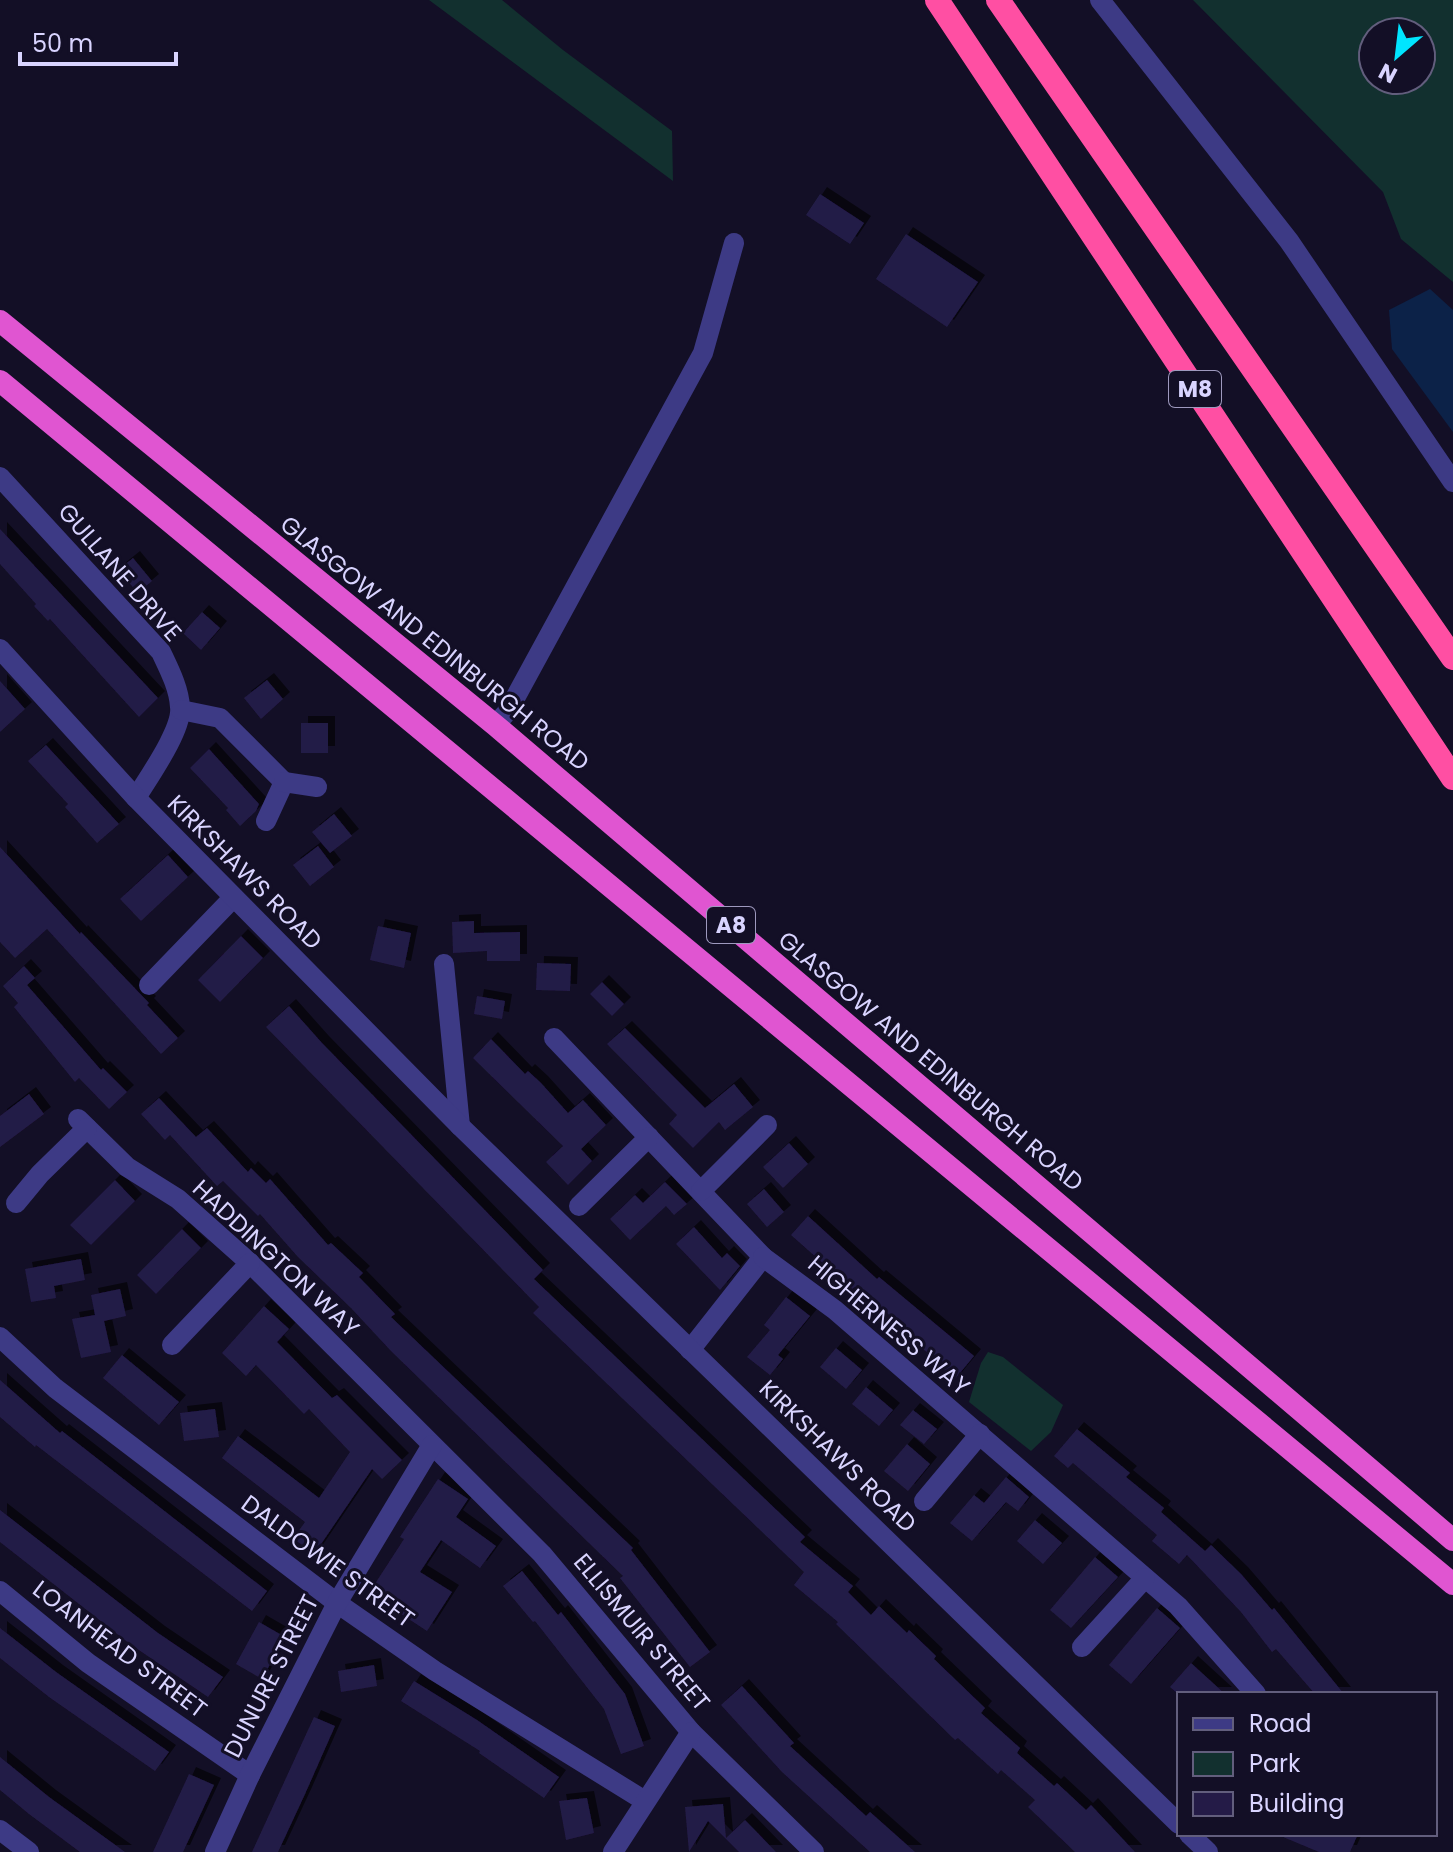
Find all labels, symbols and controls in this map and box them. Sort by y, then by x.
scale bar [20,16,176,66]
north arrow [1357,16,1437,96]
text: 50 m [32,27,93,60]
text: N [1373,56,1402,91]
road number: M8 [1169,371,1221,407]
street label: GULLANE DRIVE [51,496,189,648]
street label: GLASGOW AND EDINBURGH ROAD [273,508,597,778]
street label: KIRKSHAWS ROAD [160,787,330,957]
road number: A8 [707,907,755,943]
street label: GLASGOW AND EDINBURGH ROAD [771,923,1091,1199]
street label: HADDINGTON WAY [185,1172,367,1344]
street label: HIGHERNESS WAY [801,1247,977,1403]
street label: KIRKSHAWS ROAD [752,1372,924,1540]
street label: DALDOWIE STREET [235,1487,421,1635]
street label: ELLISMUIR STREET [566,1546,718,1718]
street label: LOANHEAD STREET [26,1573,214,1725]
street label: DUNURE STREET [216,1589,326,1763]
legend [1177,1692,1437,1836]
text: Road [1249,1707,1311,1740]
text: Park [1249,1747,1301,1780]
text: Building [1249,1787,1345,1820]

